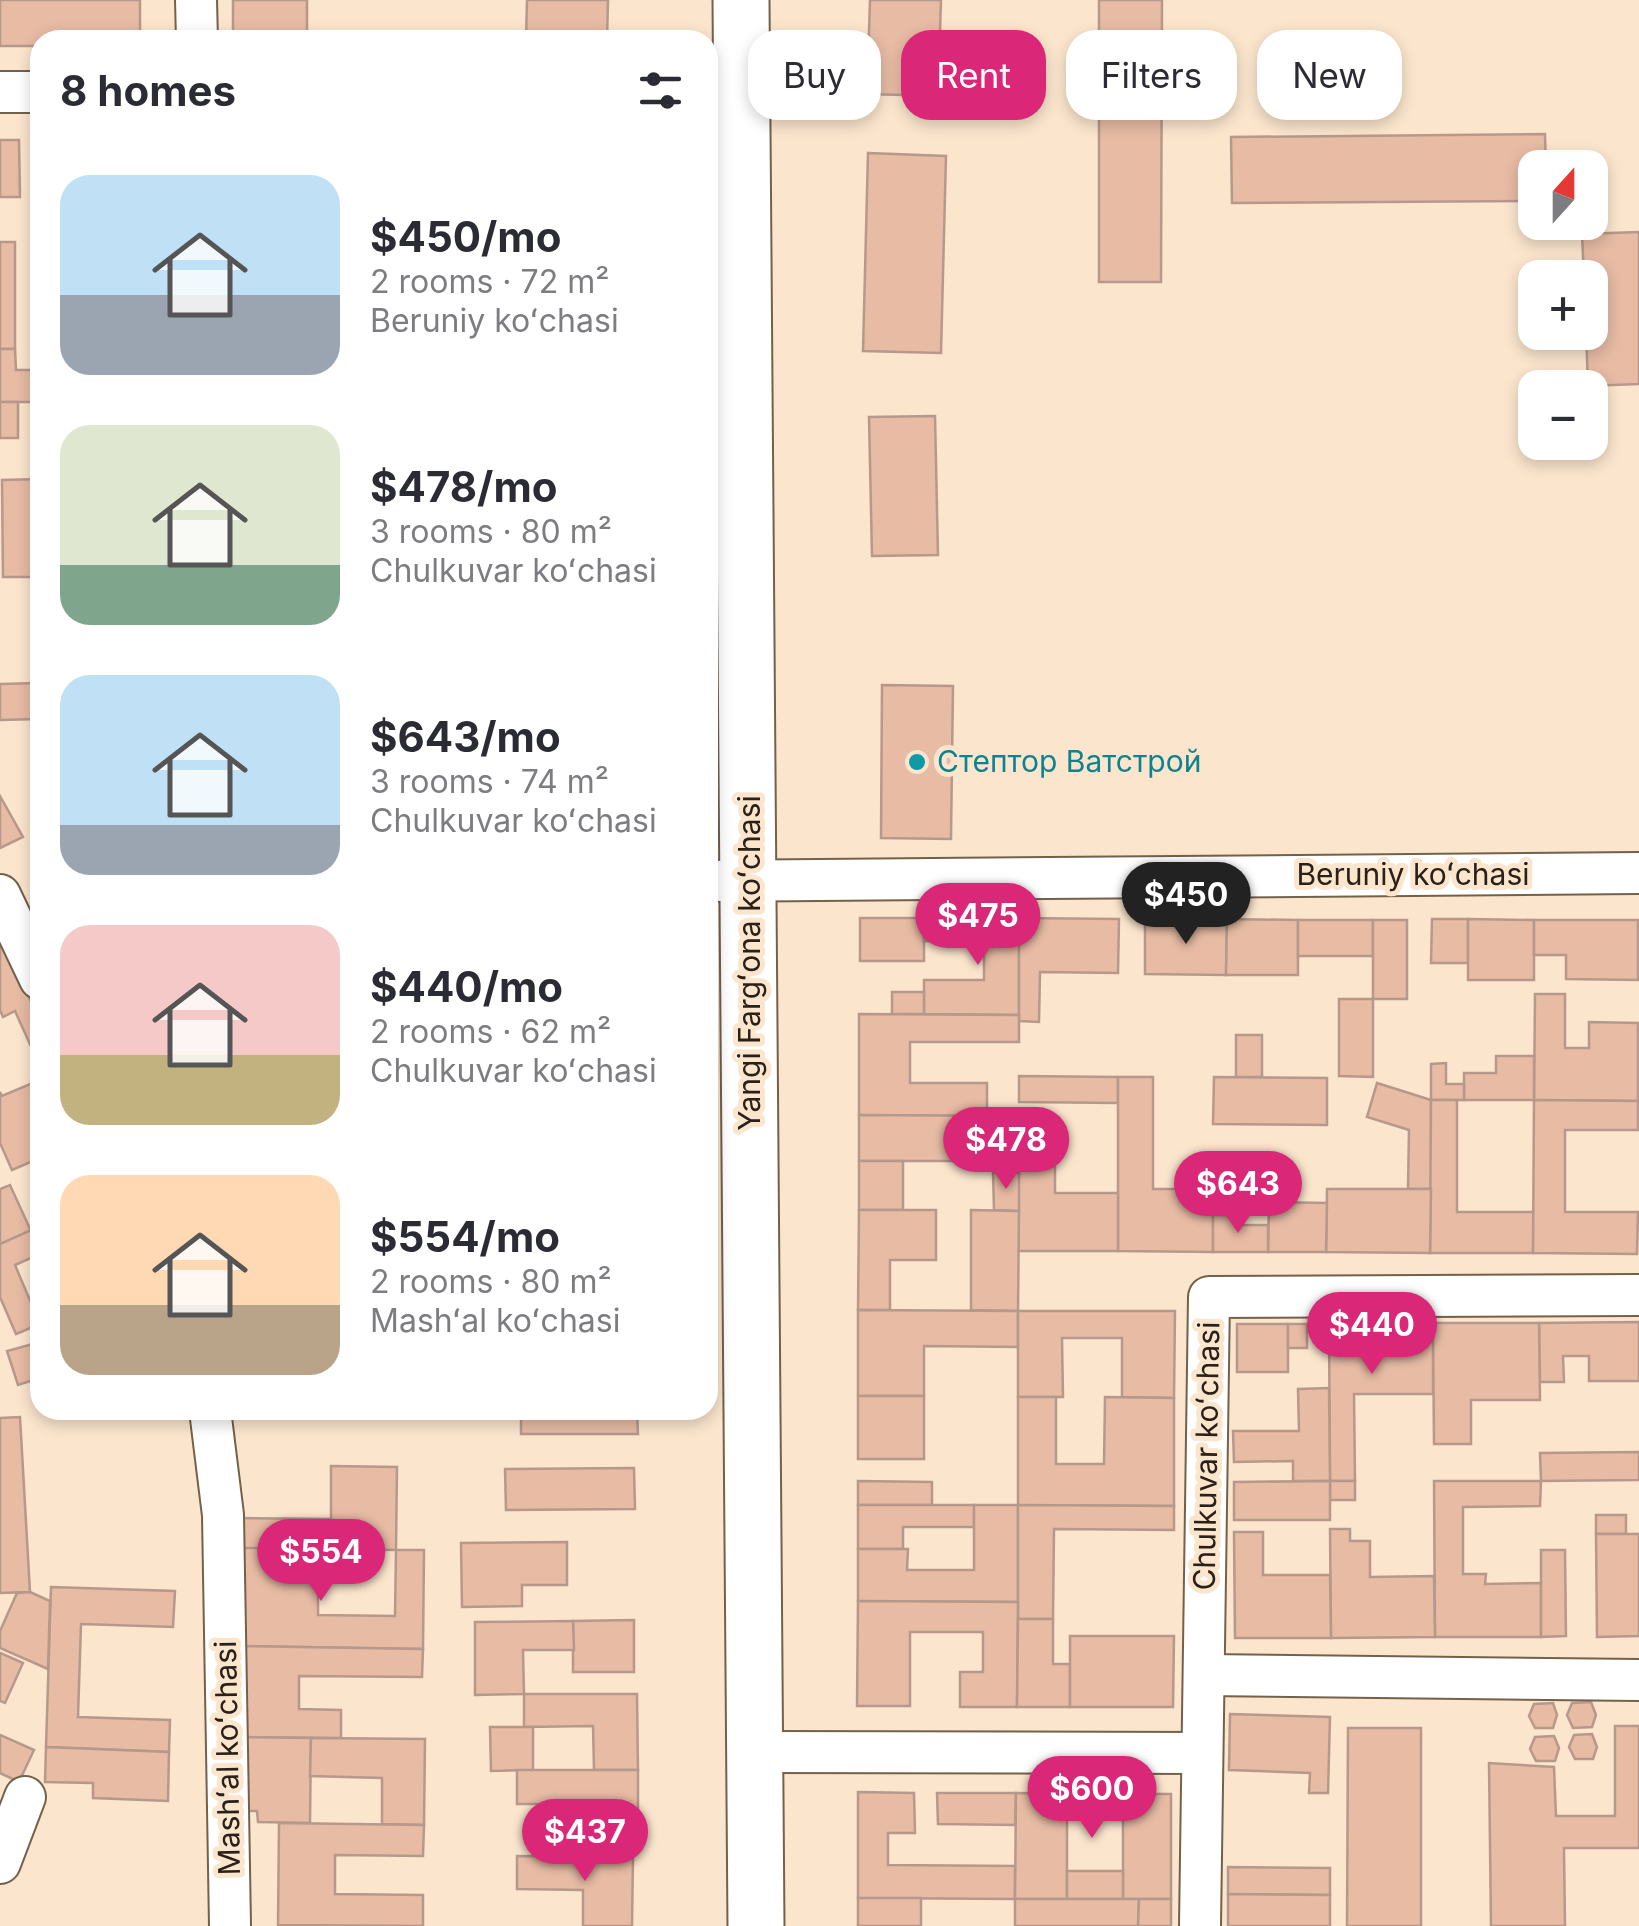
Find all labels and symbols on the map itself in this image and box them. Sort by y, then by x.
north arrow [1518,150,1608,240]
place label: Стептор Ватстрой [937,743,1201,779]
marker: Стептор Ватстрой [906,751,928,773]
street label: Yangi Fargʻona koʻchasi [731,795,767,1131]
street label: Beruniy koʻchasi [1296,856,1530,892]
pin: $450 [1127,862,1245,947]
pin: $475 [919,883,1037,968]
pin: $478 [947,1107,1065,1192]
pin: $643 [1179,1151,1297,1236]
pin: $440 [1313,1292,1431,1377]
street label: Chulkuvar koʻchasi [1186,1321,1226,1591]
pin: $554 [262,1519,380,1604]
street label: Mashʻal koʻchasi [207,1640,247,1876]
pin: $600 [1033,1756,1151,1841]
pin: $437 [526,1799,644,1884]

